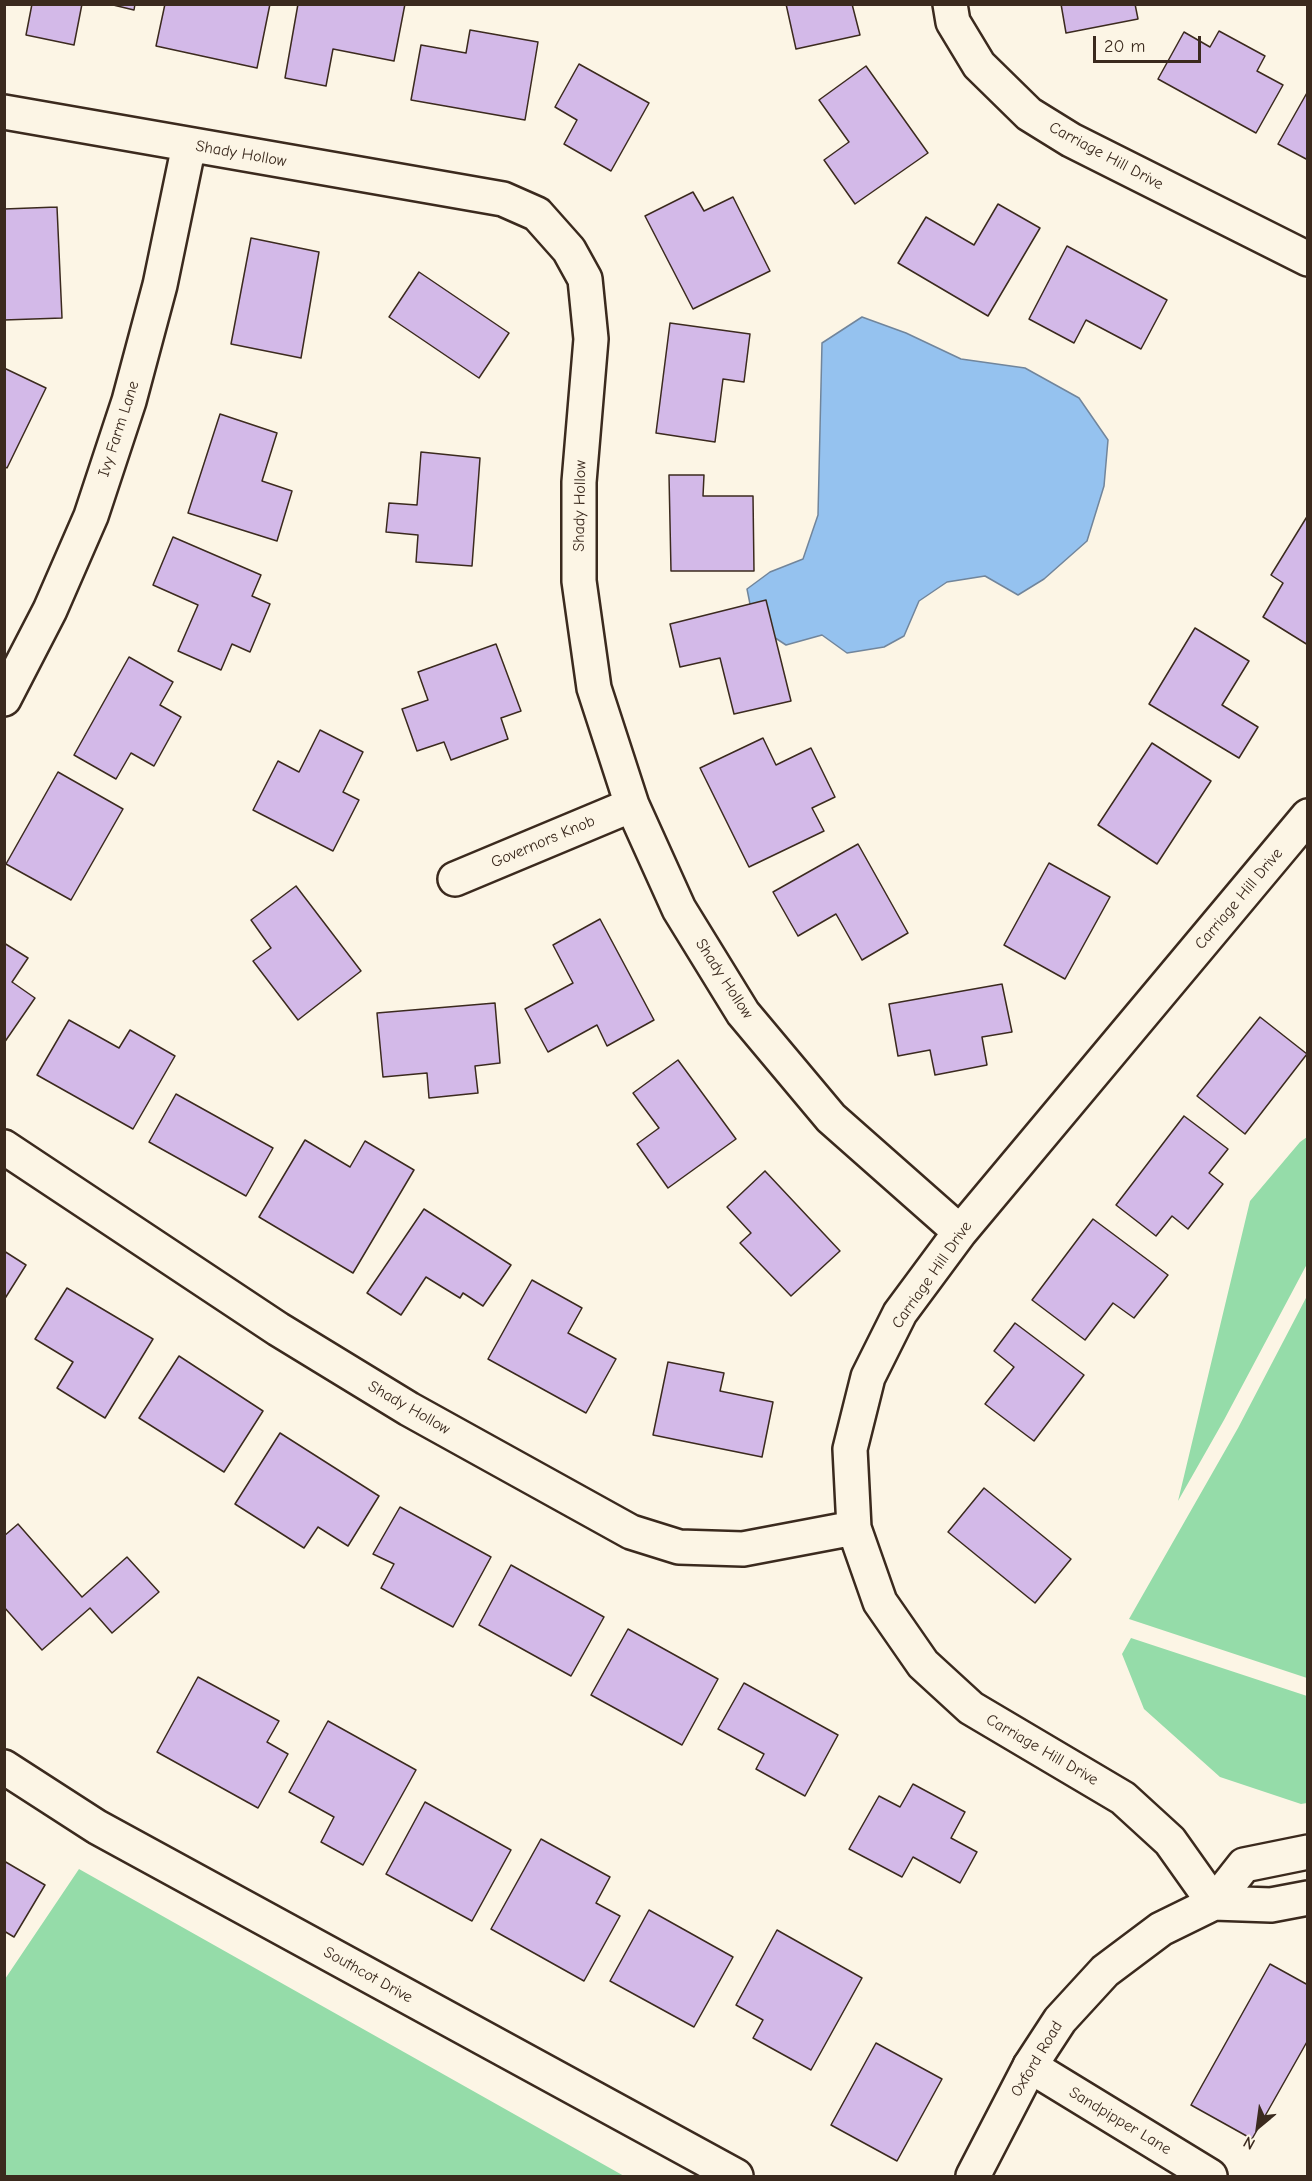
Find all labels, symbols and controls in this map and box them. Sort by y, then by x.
scale bar [1096,24,1204,62]
text: 20 m [1104,36,1145,57]
street label: Carriage Hill Drive [1046,118,1166,194]
street label: Shady Hollow [194,137,288,171]
street label: Ivy Farm Lane [94,379,144,479]
street label: Shady Hollow [570,460,590,552]
street label: Governors Knob [488,811,598,873]
street label: Carriage Hill Drive [1191,844,1287,954]
street label: Shady Hollow [691,935,757,1023]
street label: Carriage Hill Drive [888,1218,976,1332]
street label: Shady Hollow [365,1377,453,1439]
street label: Carriage Hill Drive [982,1710,1102,1790]
street label: Southcot Drive [320,1943,416,2007]
street label: Oxford Road [1007,2018,1067,2100]
street label: Sandpipper Lane [1065,2083,1175,2159]
north arrow [1228,2097,1288,2157]
text: N [1240,2132,1258,2153]

